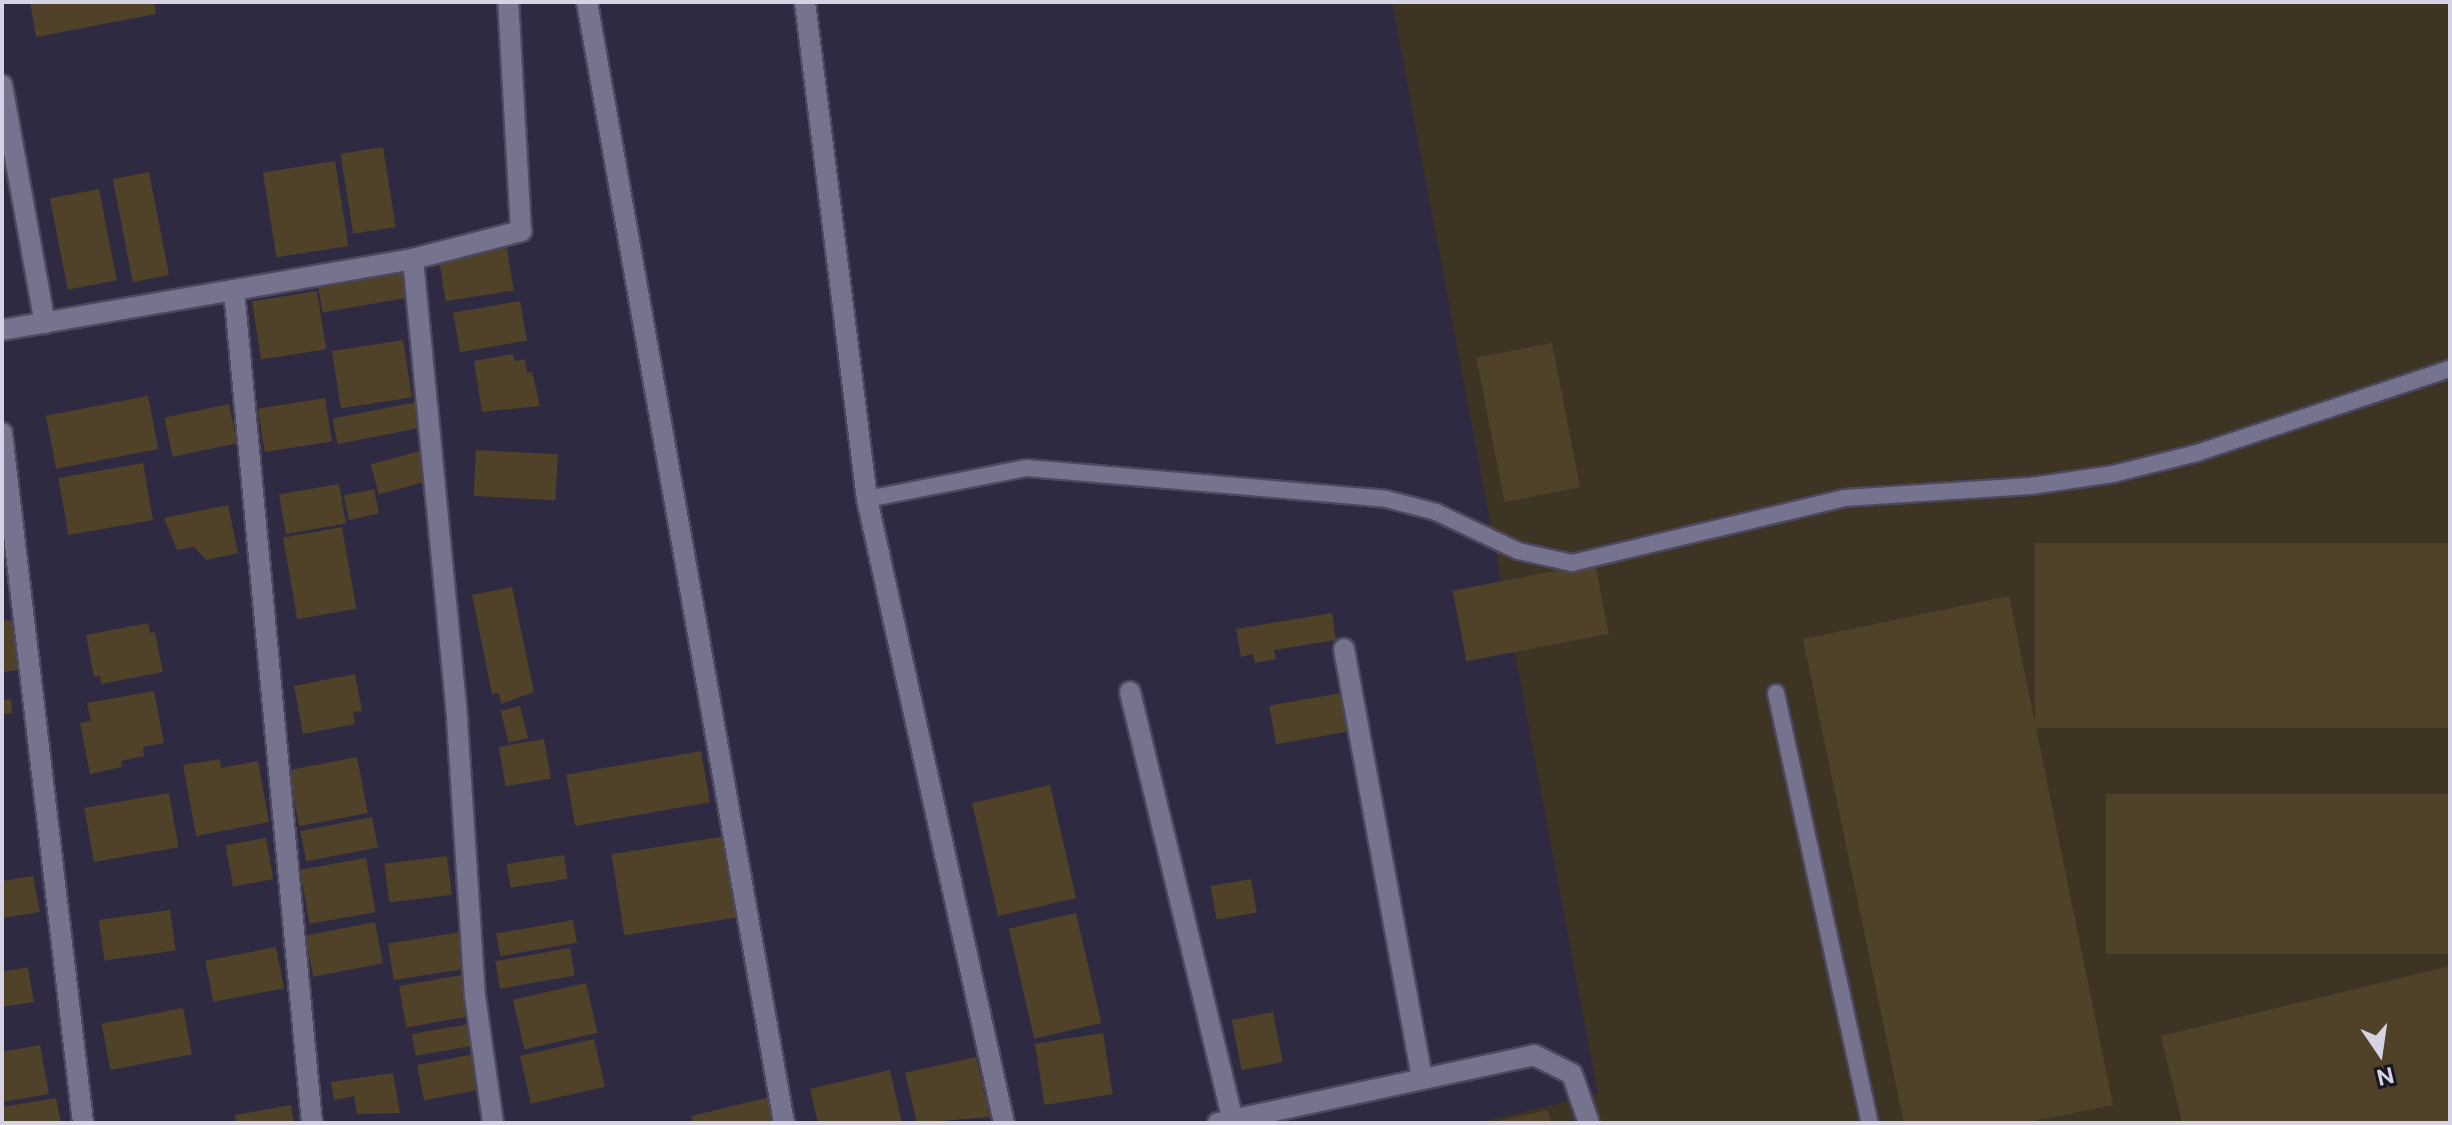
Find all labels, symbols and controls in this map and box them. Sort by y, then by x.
north arrow [2340,1013,2420,1093]
text: N [2374,1062,2397,1091]

